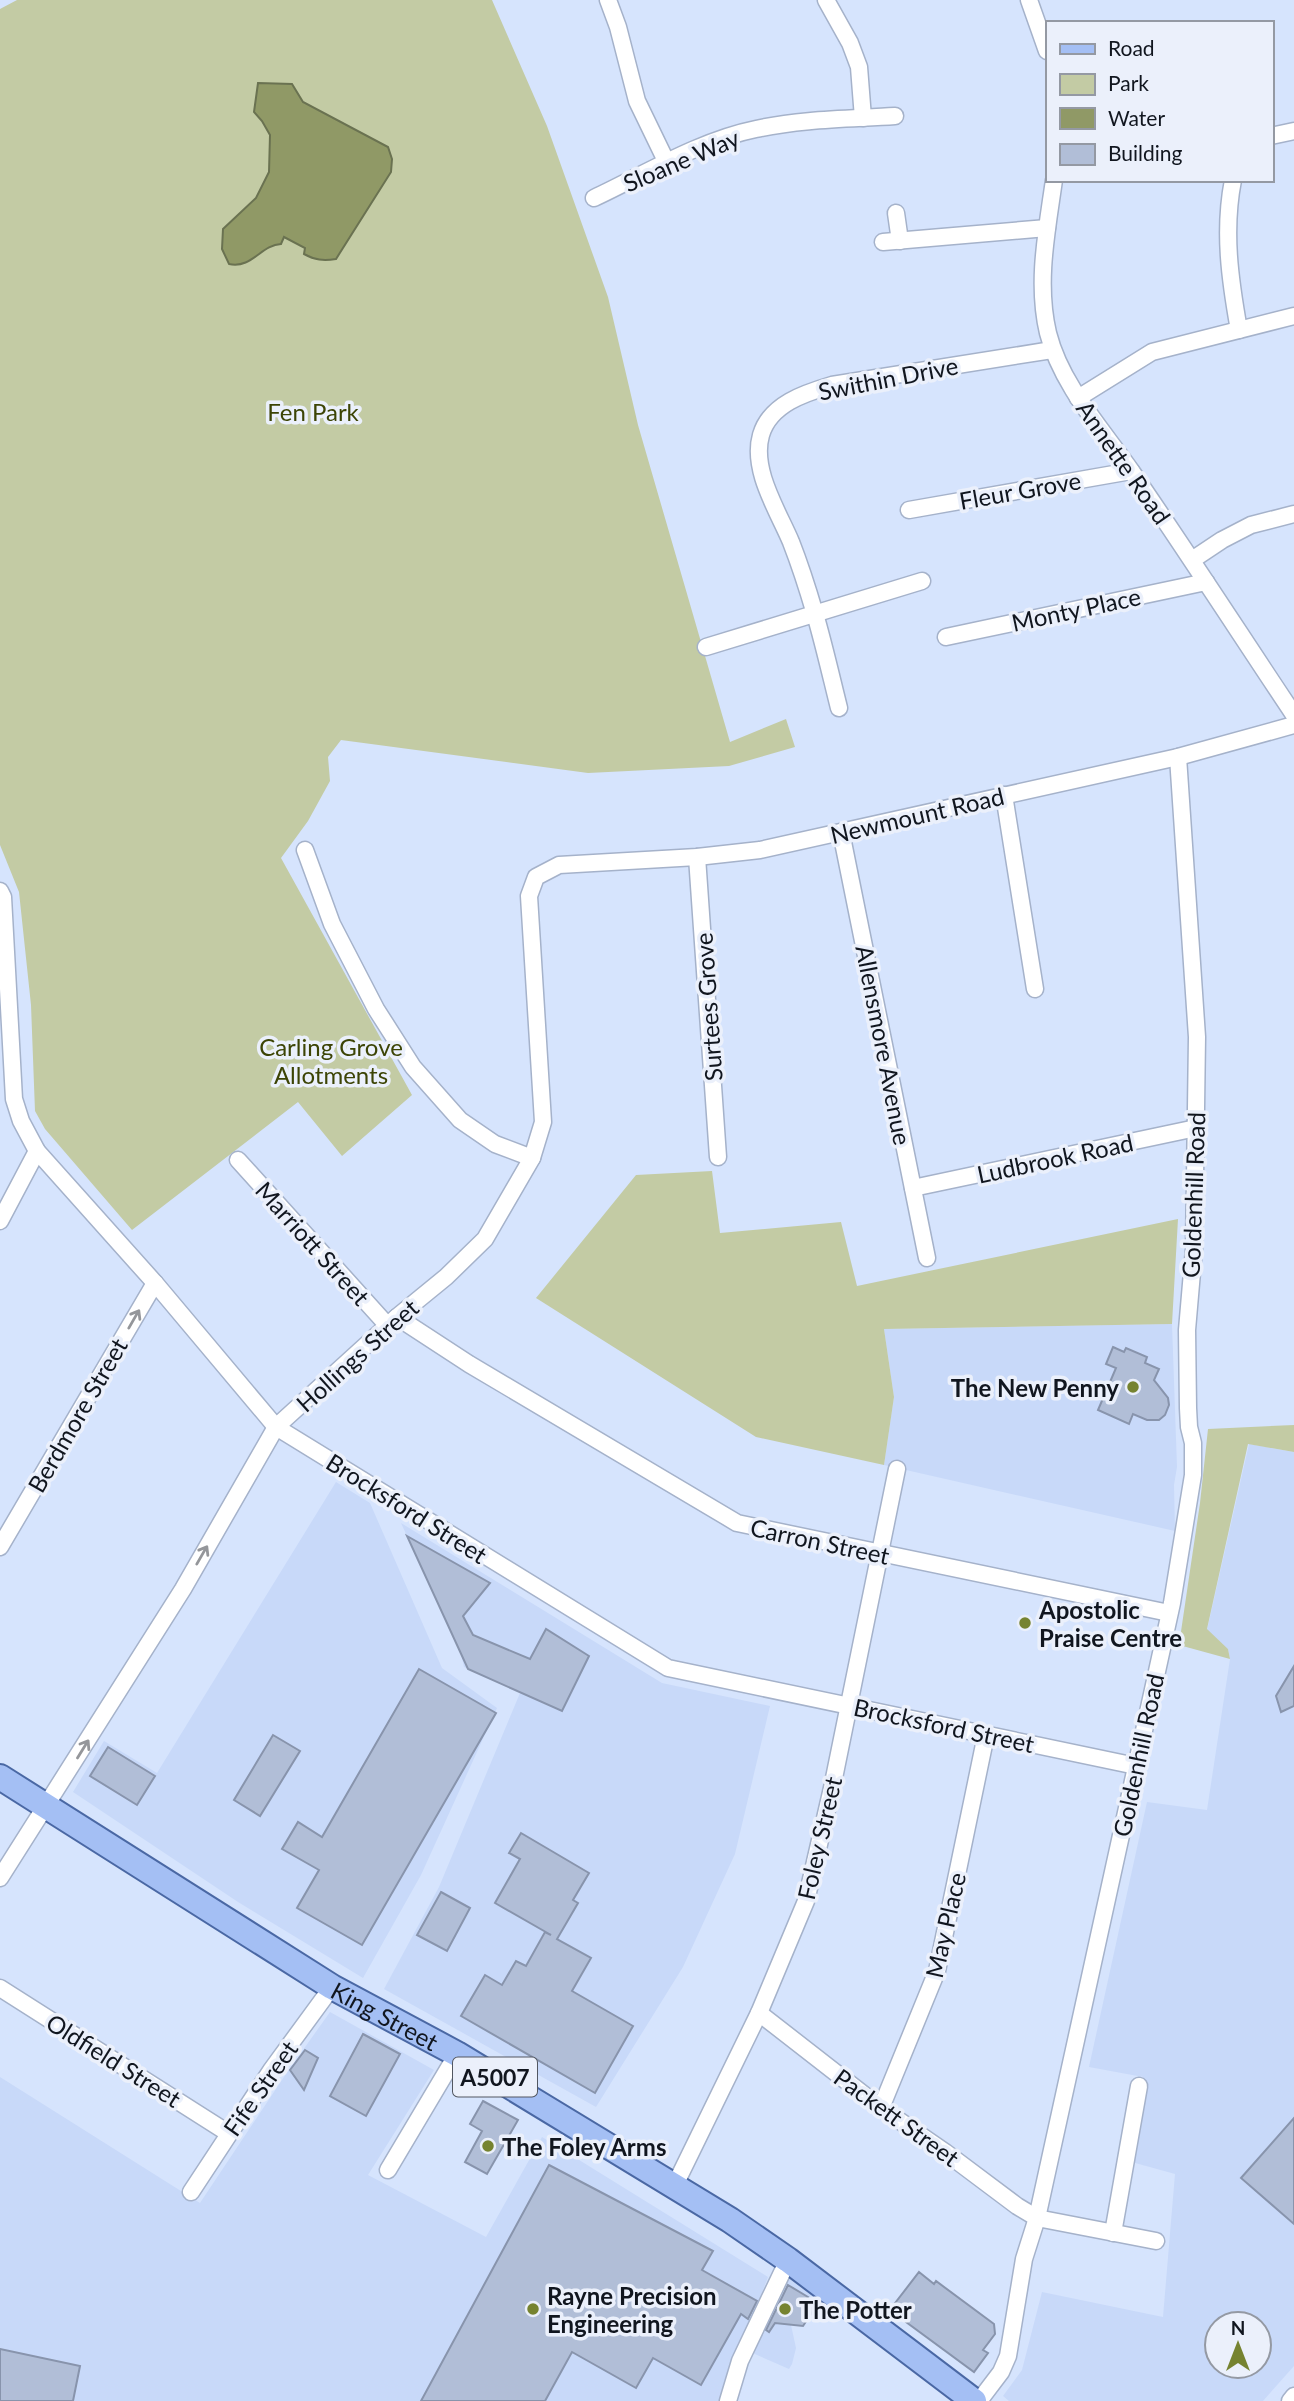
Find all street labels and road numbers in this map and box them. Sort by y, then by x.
street label: Sloane Way [619,122,744,197]
street label: Swithin Drive [816,350,960,406]
street label: Annette Road [1071,395,1177,529]
street label: Fleur Grove [957,465,1083,515]
street label: Monty Place [1009,581,1143,637]
street label: Newmount Road [827,781,1007,849]
street label: Surtees Grove [688,932,728,1082]
street label: Allensmore Avenue [850,943,918,1147]
street label: Goldenhill Road [1176,1112,1210,1278]
street label: Ludbrook Road [974,1127,1136,1189]
street label: Marriott Street [250,1175,376,1311]
street label: Hollings Street [290,1292,424,1417]
street label: Berdmore Street [21,1332,133,1497]
street label: Brocksford Street [321,1447,493,1569]
street label: Carron Street [748,1512,892,1570]
street label: Goldenhill Road [1107,1671,1169,1839]
street label: Brocksford Street [851,1692,1037,1758]
street label: Foley Street [791,1773,847,1902]
street label: May Place [919,1869,971,1981]
street label: King Street [327,1975,444,2056]
street label: Oldfield Street [41,2007,187,2113]
street label: Fife Street [217,2035,303,2141]
road number: A5007 [453,2058,537,2096]
street label: Packett Street [829,2062,965,2172]

